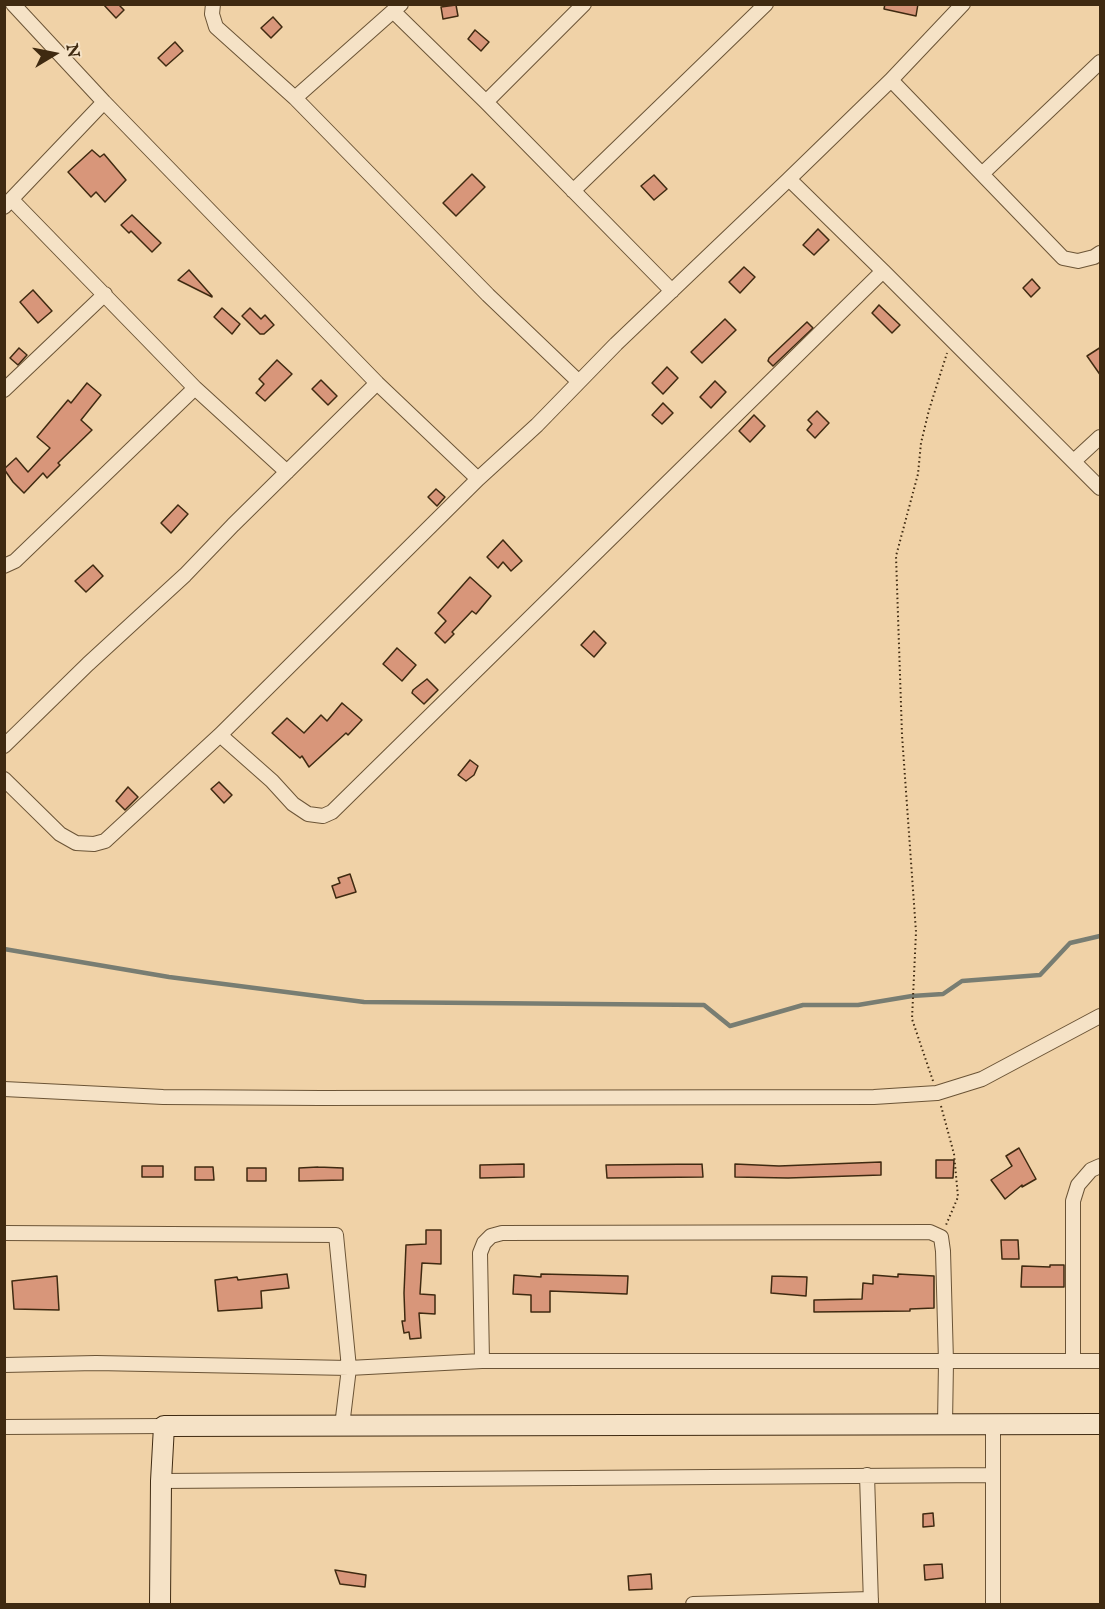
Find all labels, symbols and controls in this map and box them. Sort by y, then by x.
north arrow [24,24,84,84]
text: N [61,42,83,59]

